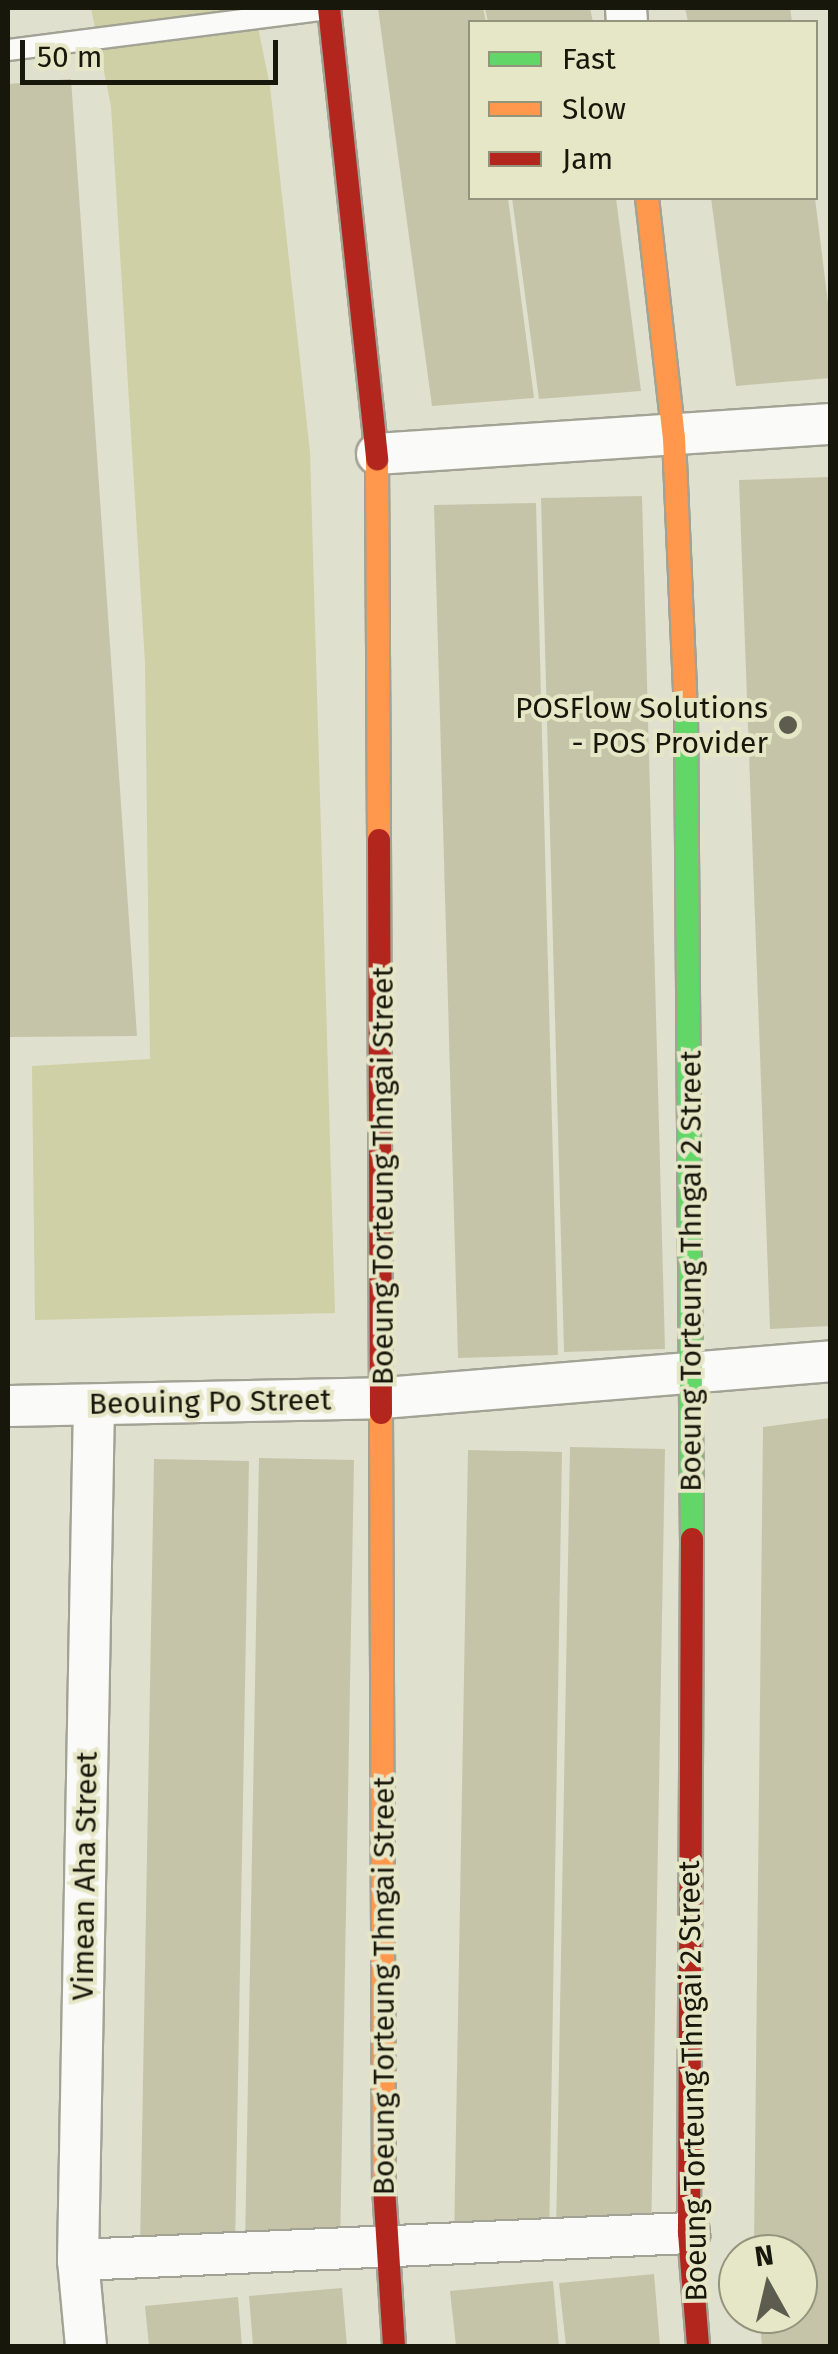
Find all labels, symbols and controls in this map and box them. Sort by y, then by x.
scale bar [25,20,282,82]
legend [468,20,818,200]
text: 50 m [37,39,102,75]
text: Fast [562,41,616,77]
text: Slow [562,91,626,127]
text: Jam [562,141,613,177]
place label: POSFlow Solutions - POS Provider [515,690,768,760]
marker: POSFlow Solutions - POS Provider [777,714,799,736]
street label: Boeung Torteung Thngai Street [365,967,401,1385]
street label: Boeung Torteung Thngai 2 Street [673,1050,709,1492]
street label: Beouing Po Street [88,1382,332,1422]
street label: Vimean Aha Street [65,1751,105,2001]
street label: Boeung Torteung Thngai Street [366,1777,402,2195]
street label: Boeung Torteung Thngai 2 Street [671,1860,715,2302]
north arrow [718,2234,818,2334]
text: N [753,2238,776,2273]

